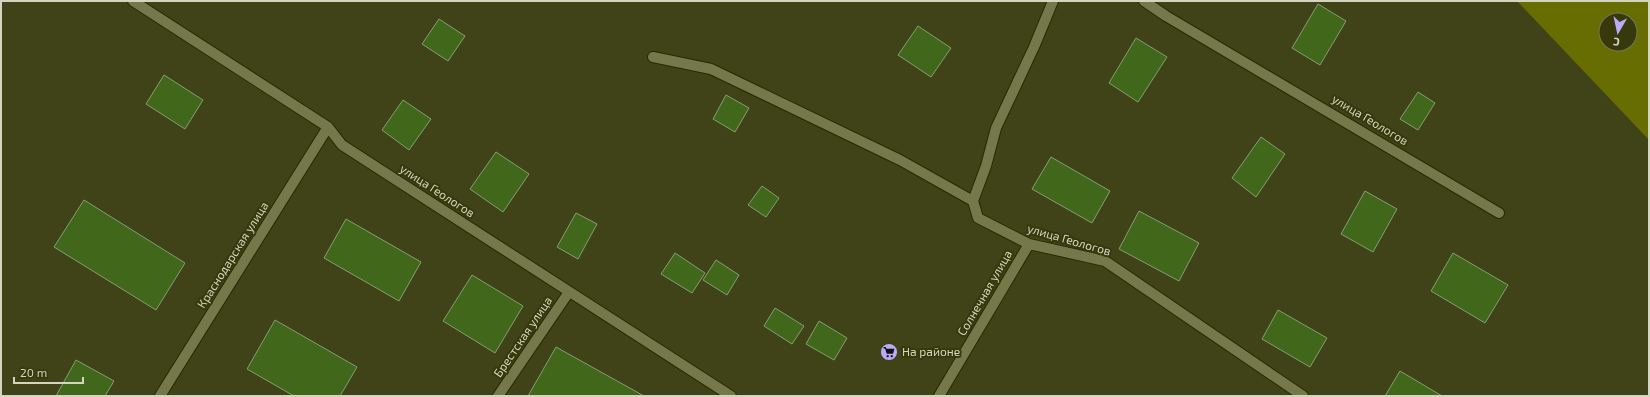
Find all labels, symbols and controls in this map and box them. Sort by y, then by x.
north arrow [1598,12,1638,52]
text: С [1612,35,1621,49]
street label: улица Геологов [1329,91,1411,148]
street label: улица Геологов [397,161,478,220]
street label: Краснодарская улица [194,199,271,311]
street label: улица Геологов [1026,220,1113,259]
street label: Солнечная улица [954,247,1015,338]
street label: Брестская улица [490,294,555,380]
supermarket icon: На районе [879,342,899,362]
place label: На районе [902,344,960,358]
scale bar [14,359,83,385]
text: 20 m [20,365,47,379]

